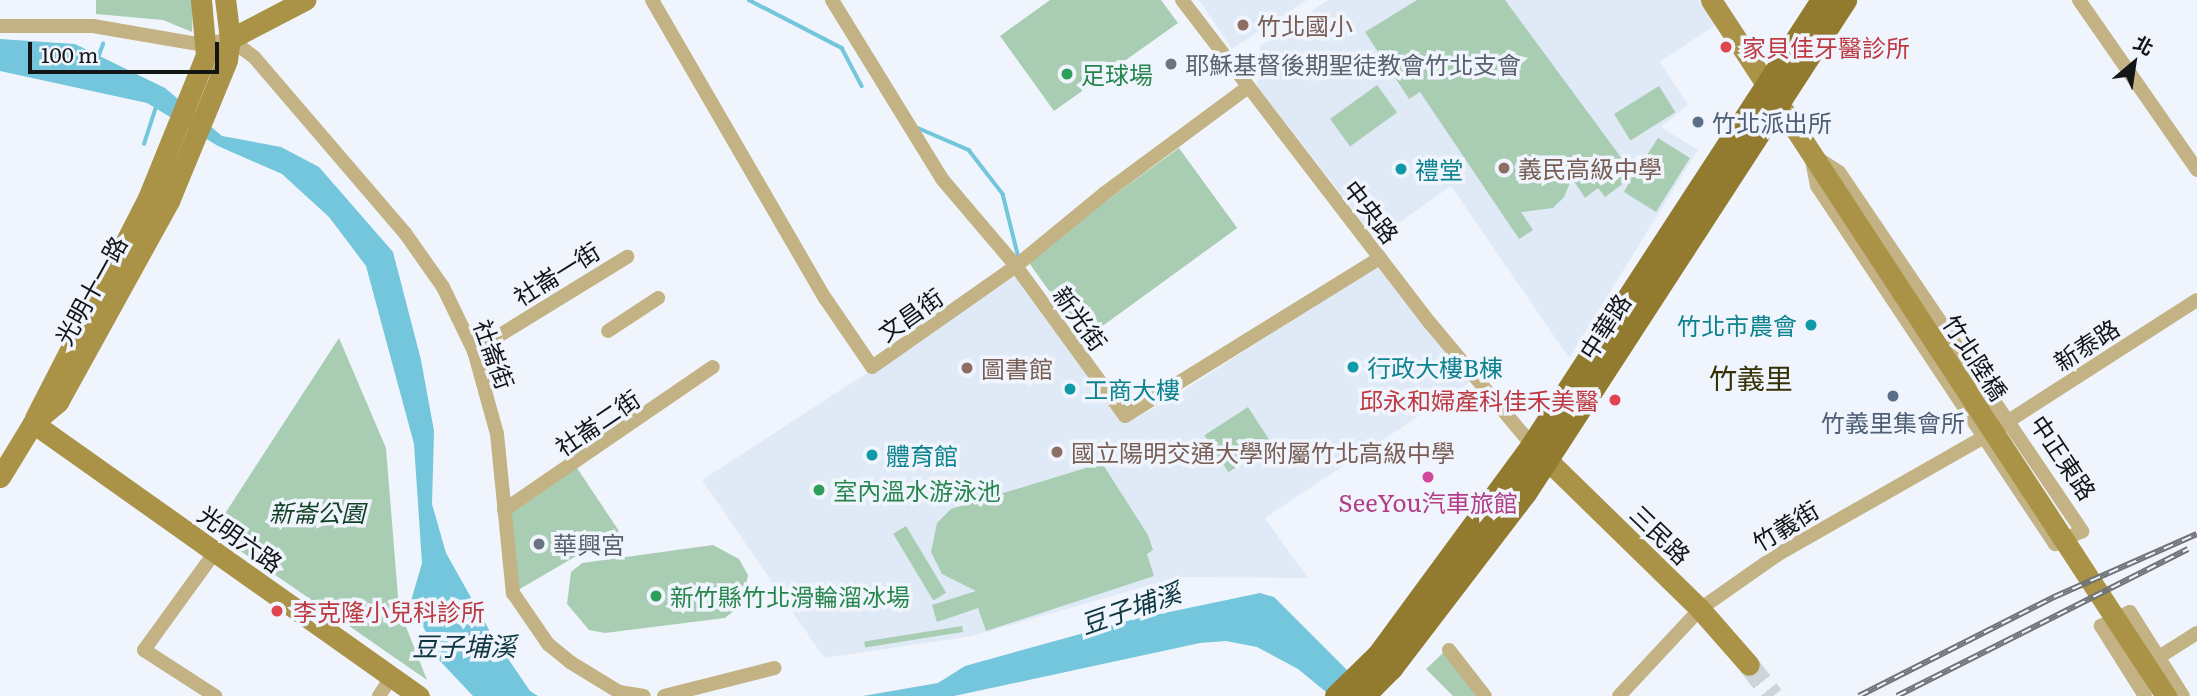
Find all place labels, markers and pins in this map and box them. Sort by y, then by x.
place label: 竹北國小 [1257,11,1353,39]
marker: 竹北國小 [1235,17,1251,33]
place label: 家貝佳牙醫診所 [1742,33,1910,61]
marker: 家貝佳牙醫診所 [1716,37,1736,57]
place label: 耶穌基督後期聖徒教會竹北支會 [1185,50,1521,78]
marker: 耶穌基督後期聖徒教會竹北支會 [1163,56,1179,72]
place label: 足球場 [1081,60,1153,88]
marker: 足球場 [1059,66,1075,82]
place label: 竹北派出所 [1712,108,1832,136]
marker: 竹北派出所 [1690,114,1706,130]
place label: 義民高級中學 [1518,154,1662,182]
place label: 禮堂 [1415,155,1463,183]
marker: 義民高級中學 [1496,160,1512,176]
marker: 禮堂 [1393,161,1409,177]
place label: 竹北市農會 [1677,311,1797,339]
marker: 竹北市農會 [1803,317,1819,333]
place label: 行政大樓B棟 [1367,353,1503,381]
place label: 圖書館 [981,354,1053,382]
marker: 行政大樓B棟 [1345,359,1361,375]
marker: 圖書館 [959,360,975,376]
place label: 工商大樓 [1084,375,1180,403]
marker: 工商大樓 [1062,381,1078,397]
place label: 邱永和婦產科佳禾美醫 [1359,386,1599,414]
marker: 竹義里集會所 [1885,388,1901,404]
marker: 邱永和婦產科佳禾美醫 [1605,390,1625,410]
place label: 竹義里集會所 [1821,408,1965,436]
place label: 國立陽明交通大學附屬竹北高級中學 [1071,438,1455,466]
place label: 體育館 [886,441,958,469]
marker: 國立陽明交通大學附屬竹北高級中學 [1049,444,1065,460]
marker: 體育館 [864,447,880,463]
marker: SeeYou汽車旅館 [1420,469,1436,485]
place label: 室內溫水游泳池 [833,476,1001,504]
marker: 室內溫水游泳池 [811,482,827,498]
place label: SeeYou汽車旅館 [1338,488,1518,516]
place label: 華興宮 [553,530,625,558]
marker: 華興宮 [531,536,547,552]
place label: 新竹縣竹北滑輪溜冰場 [670,582,910,610]
marker: 新竹縣竹北滑輪溜冰場 [648,588,664,604]
place label: 李克隆小兒科診所 [293,597,485,625]
marker: 李克隆小兒科診所 [267,601,287,621]

